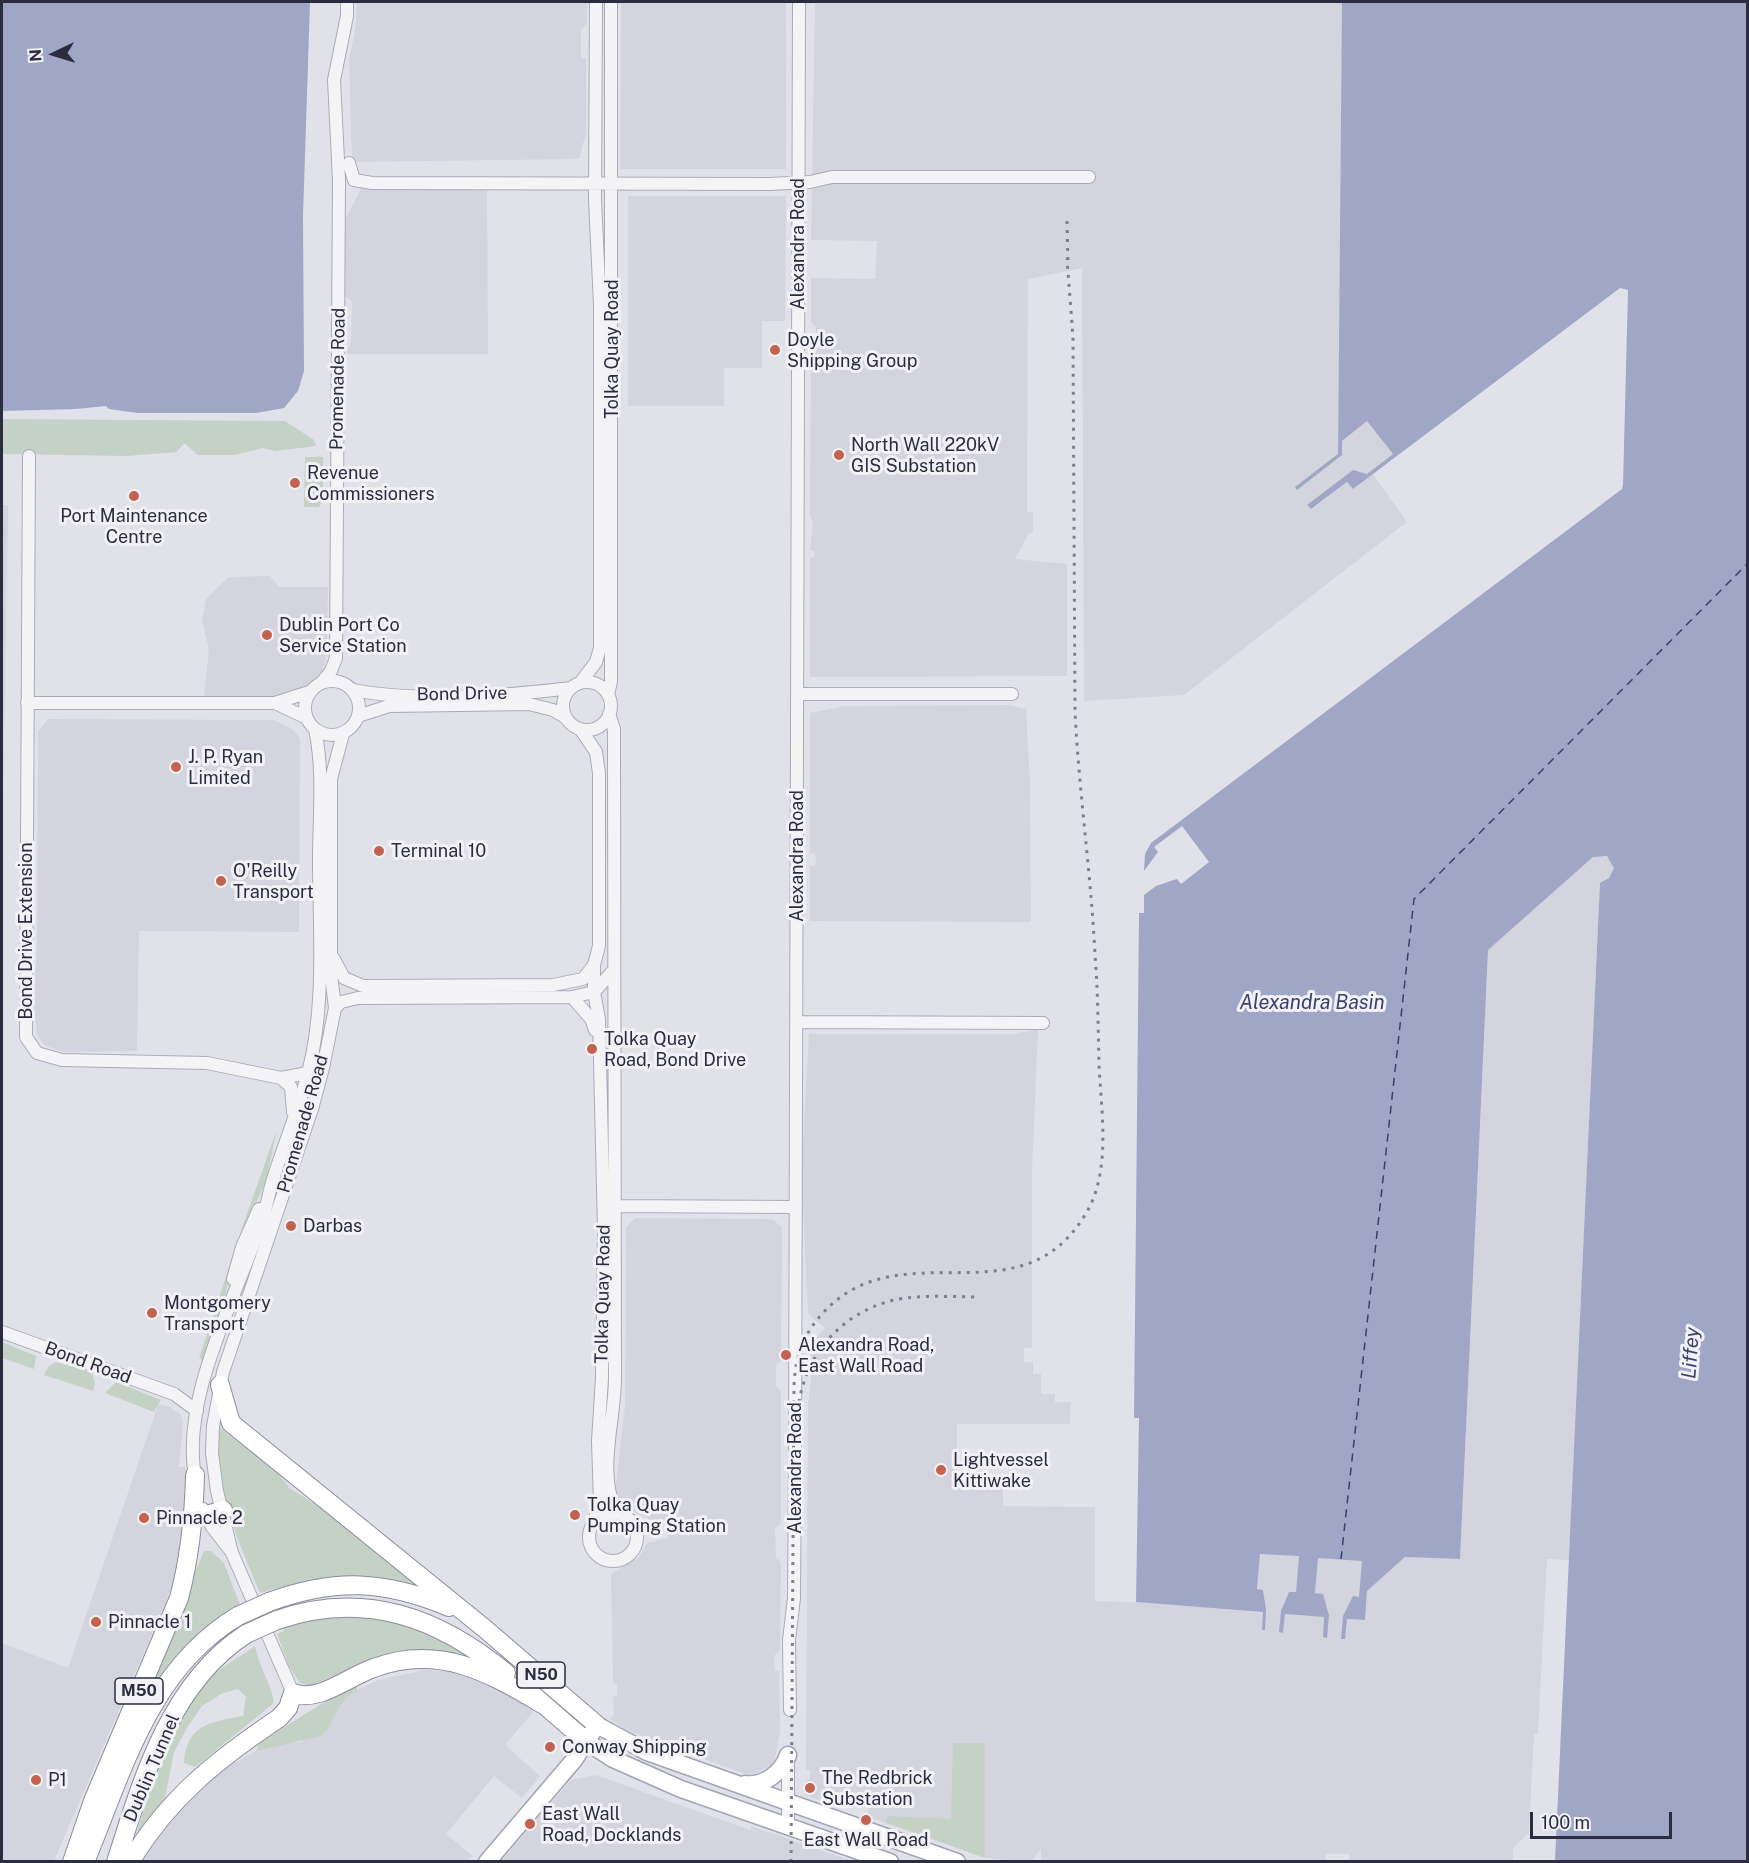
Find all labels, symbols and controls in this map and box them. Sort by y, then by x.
north arrow [24,24,84,84]
text: N [26,48,45,62]
street label: Alexandra Road [787,178,809,310]
street label: Tolka Quay Road [601,279,623,419]
street label: Promenade Road [326,308,350,450]
place label: Doyle Shipping Group [787,329,918,372]
marker: Doyle Shipping Group [768,343,782,357]
place label: North Wall 220kV GIS Substation [851,434,999,476]
marker: North Wall 220kV GIS Substation [832,448,846,462]
place label: Revenue Commissioners [307,462,435,504]
marker: Revenue Commissioners [288,476,302,490]
marker: Port Maintenance Centre [127,489,141,503]
place label: Port Maintenance Centre [60,505,208,548]
place label: Dublin Port Co Service Station [279,614,407,656]
marker: Dublin Port Co Service Station [260,628,274,642]
street label: Bond Drive [416,682,508,706]
place label: J. P. Ryan Limited [188,746,263,789]
marker: J. P. Ryan Limited [169,760,183,774]
street label: Alexandra Road [786,790,808,922]
place label: Terminal 10 [391,840,486,862]
street label: Bond Drive Extension [15,842,37,1020]
marker: Terminal 10 [372,844,386,858]
place label: O'Reilly Transport [233,860,314,902]
marker: O'Reilly Transport [214,874,228,888]
water label: Alexandra Basin [1239,991,1385,1015]
place label: Tolka Quay Road, Bond Drive [604,1028,746,1070]
marker: Tolka Quay Road, Bond Drive [585,1042,599,1056]
street label: Promenade Road [273,1053,333,1195]
place label: Darbas [303,1215,362,1237]
marker: Darbas [284,1219,298,1233]
street label: Tolka Quay Road [591,1224,615,1364]
place label: Montgomery Transport [164,1292,271,1334]
marker: Montgomery Transport [145,1306,159,1320]
water label: Liffey [1677,1326,1705,1380]
place label: Alexandra Road, East Wall Road [798,1334,934,1376]
street label: Bond Road [42,1337,134,1389]
marker: Alexandra Road, East Wall Road [779,1348,793,1362]
street label: Alexandra Road [784,1402,806,1534]
place label: Lightvessel Kittiwake [953,1449,1049,1492]
marker: Lightvessel Kittiwake [934,1463,948,1477]
place label: Tolka Quay Pumping Station [587,1494,726,1537]
place label: Pinnacle 2 [156,1507,243,1529]
marker: Tolka Quay Pumping Station [568,1508,582,1522]
marker: Pinnacle 2 [137,1511,151,1525]
place label: Pinnacle 1 [108,1611,191,1633]
marker: Pinnacle 1 [89,1615,103,1629]
road number: N50 [517,1662,565,1688]
road number: M50 [115,1678,163,1704]
street label: Dublin Tunnel [120,1711,184,1825]
place label: Conway Shipping [562,1736,707,1758]
marker: Conway Shipping [543,1740,557,1754]
place label: The Redbrick Substation [822,1767,933,1810]
place label: P1 [48,1769,67,1791]
marker: P1 [29,1773,43,1787]
marker: The Redbrick Substation [803,1781,817,1795]
scale bar [1533,1800,1676,1838]
place label: East Wall Road, Docklands [542,1803,681,1846]
text: 100 m [1541,1812,1590,1833]
marker: East Wall Road [859,1813,873,1827]
marker: East Wall Road, Docklands [523,1817,537,1831]
place label: East Wall Road [803,1829,929,1851]

